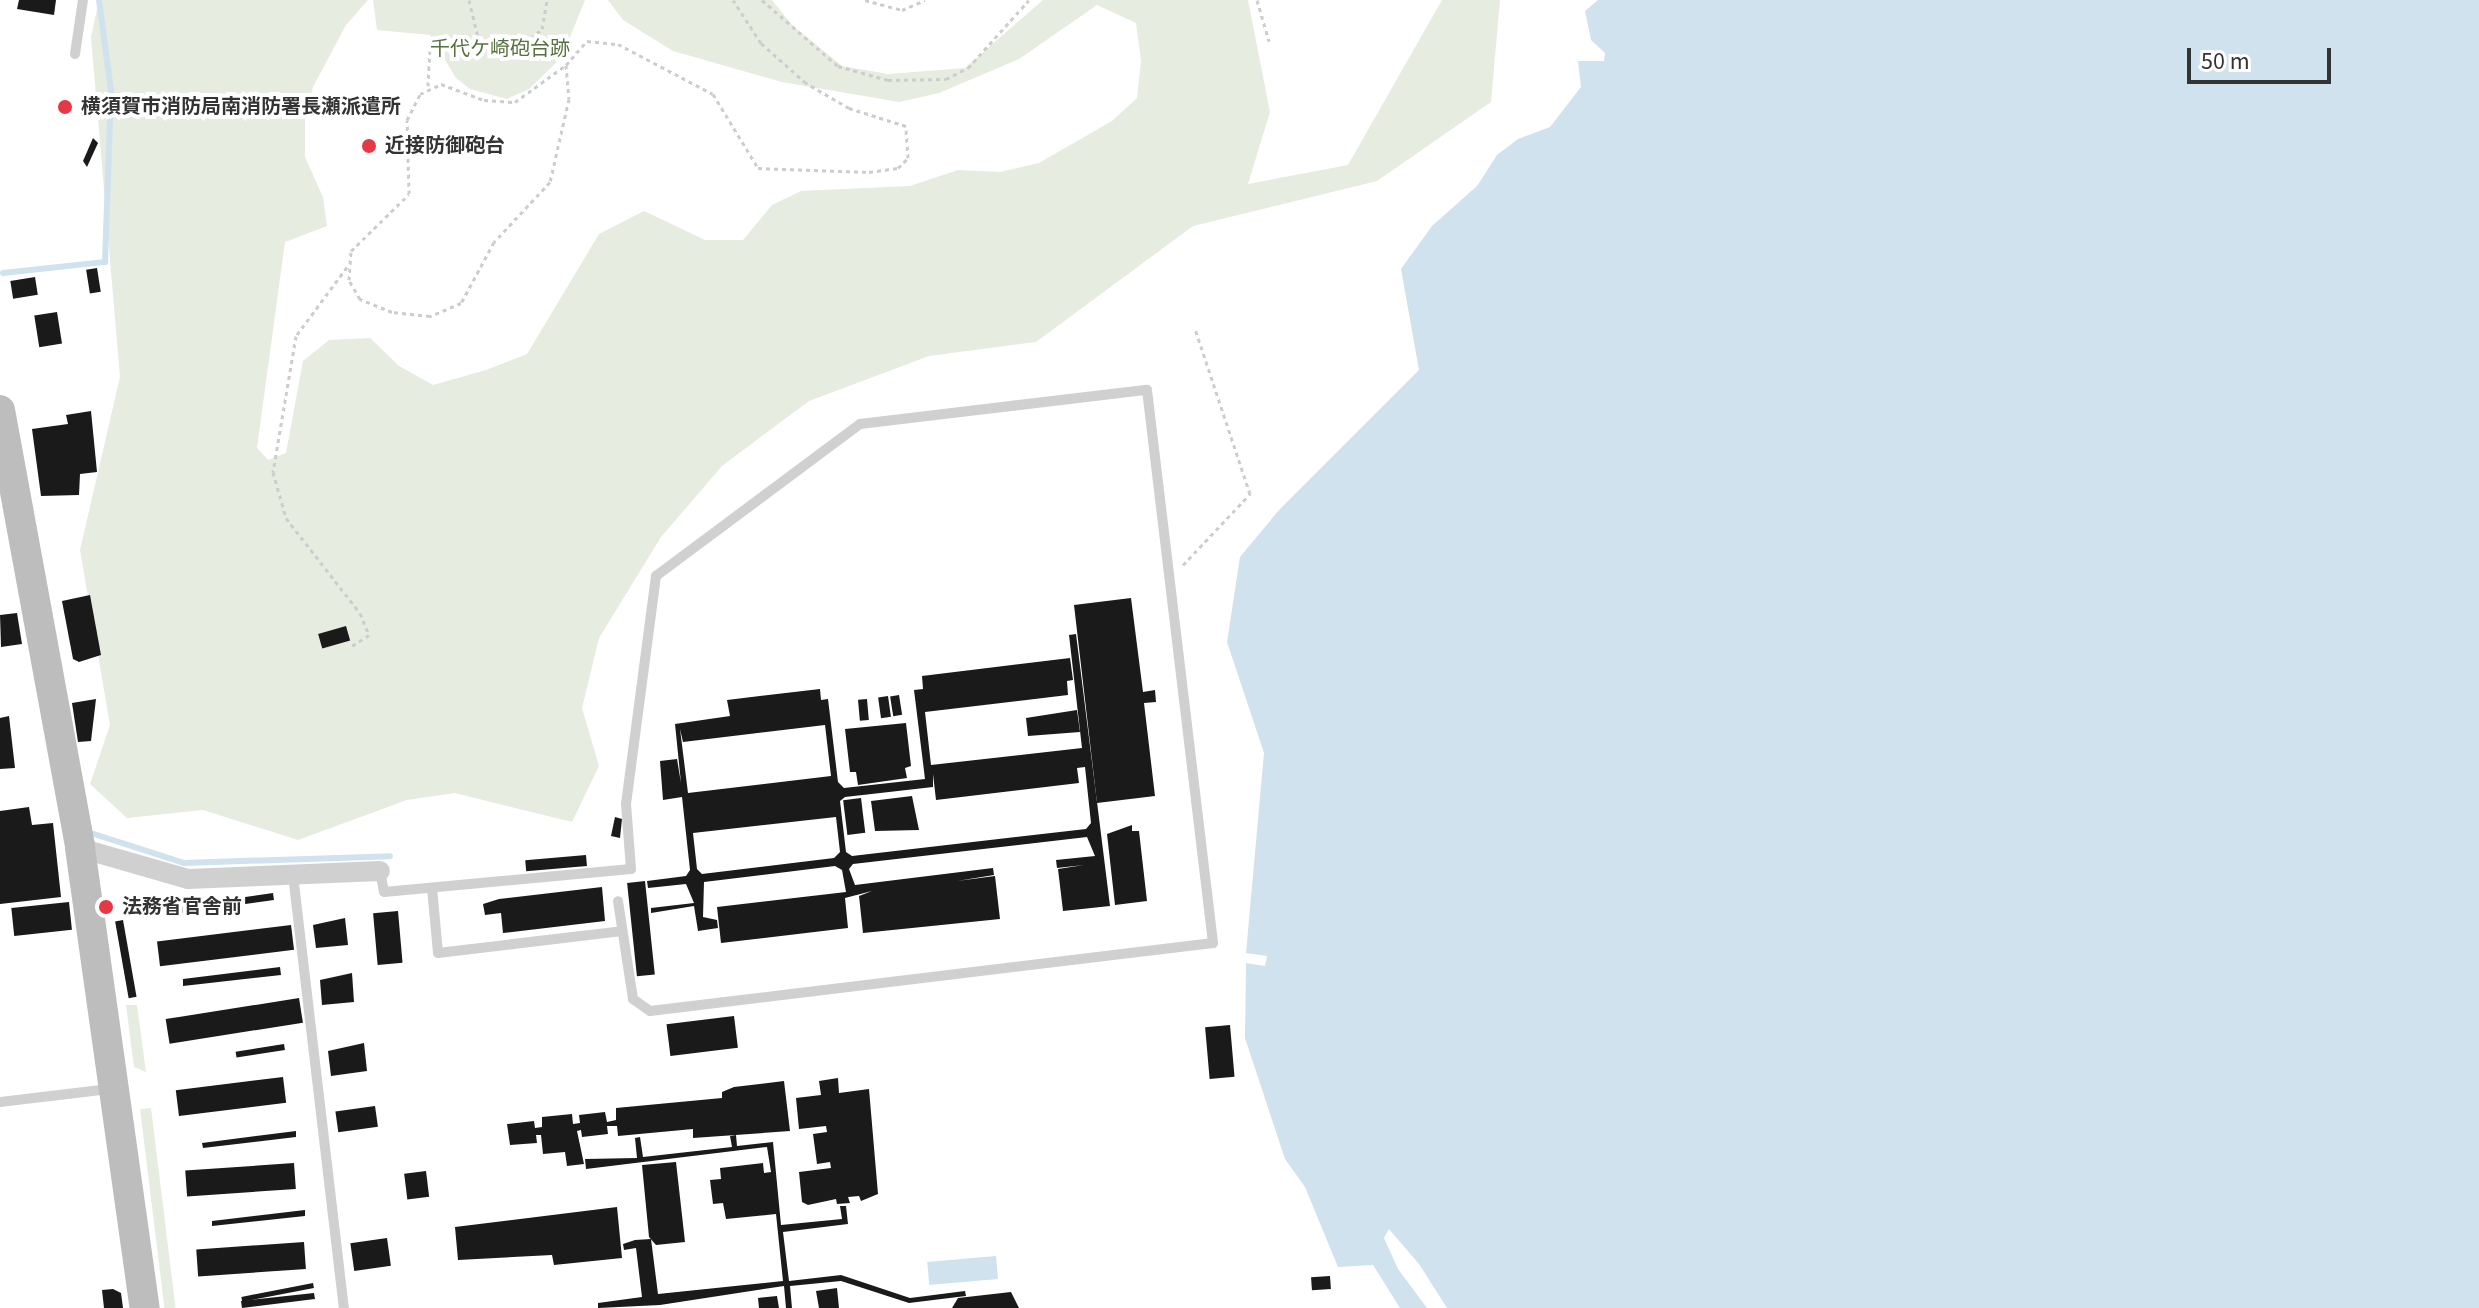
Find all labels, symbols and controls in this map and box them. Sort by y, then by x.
scale bar [2191,32,2335,82]
park label: 千代ケ崎砲台跡 [430,37,570,61]
text: 50 m [2201,44,2250,79]
place label: 横須賀市消防局南消防署長瀬派遣所 [81,95,401,119]
marker: 横須賀市消防局南消防署長瀬派遣所 [56,98,74,116]
place label: 近接防御砲台 [385,134,505,158]
marker: 近接防御砲台 [360,137,378,155]
place label: 法務省官舎前 [122,895,242,919]
marker: 法務省官舎前 [97,898,115,916]

